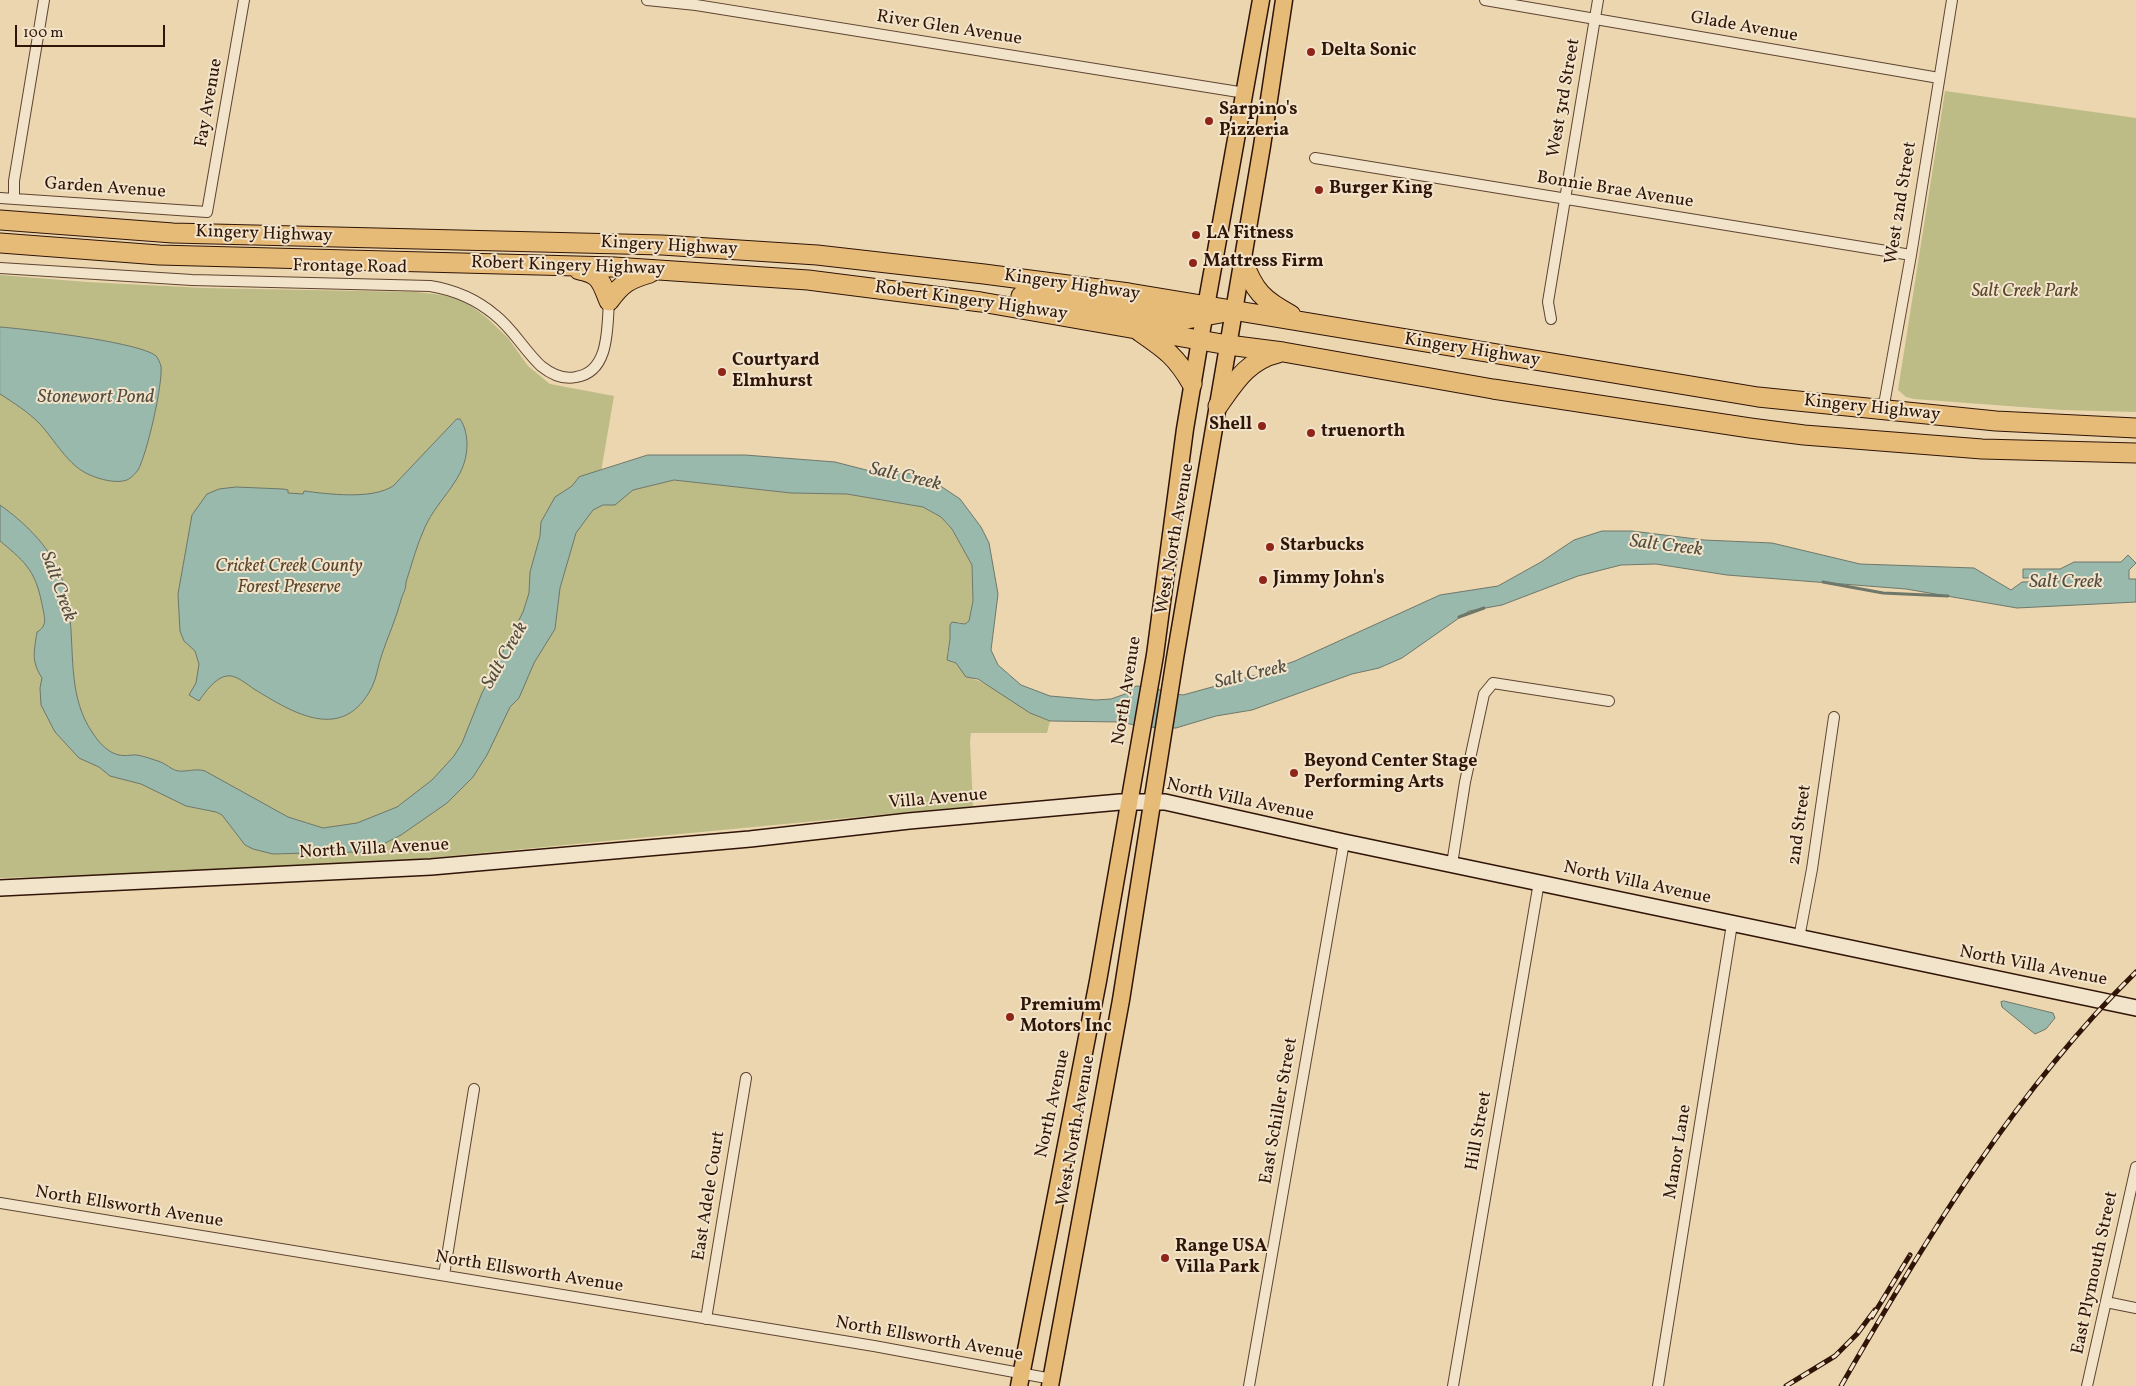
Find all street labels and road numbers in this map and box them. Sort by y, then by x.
street label: River Glen Avenue [875,7,1023,51]
street label: Glade Avenue [1689,8,1799,48]
street label: West 3rd Street [1544,37,1586,159]
street label: Fay Avenue [192,57,228,149]
street label: West 2nd Street [1882,140,1922,266]
street label: Bonnie Brae Avenue [1535,168,1695,214]
street label: Garden Avenue [44,174,166,204]
street label: Kingery Highway [195,222,333,248]
street label: Kingery Highway [600,233,738,261]
street label: Robert Kingery Highway [470,253,666,281]
street label: Frontage Road [292,256,408,280]
street label: Kingery Highway [1003,266,1141,306]
street label: Robert Kingery Highway [873,278,1069,326]
street label: Kingery Highway [1403,330,1541,372]
street label: Kingery Highway [1803,391,1941,427]
street label: West North Avenue [1152,462,1200,616]
street label: North Avenue [1109,635,1147,747]
street label: North Villa Avenue [1164,775,1316,827]
street label: 2nd Street [1785,783,1817,867]
street label: Villa Avenue [888,785,988,815]
street label: North Villa Avenue [298,835,450,865]
street label: North Villa Avenue [1561,858,1713,910]
street label: North Villa Avenue [1957,942,2109,992]
street label: East Schiller Street [1256,1036,1304,1186]
street label: North Avenue [1032,1048,1076,1160]
street label: West North Avenue [1053,1054,1101,1208]
street label: Hill Street [1462,1089,1498,1173]
street label: Manor Lane [1661,1103,1697,1201]
street label: East Adele Court [689,1129,731,1263]
street label: North Ellsworth Avenue [33,1182,225,1234]
street label: East Plymouth Street [2068,1189,2124,1357]
street label: North Ellsworth Avenue [433,1247,625,1299]
street label: North Ellsworth Avenue [833,1313,1025,1367]

